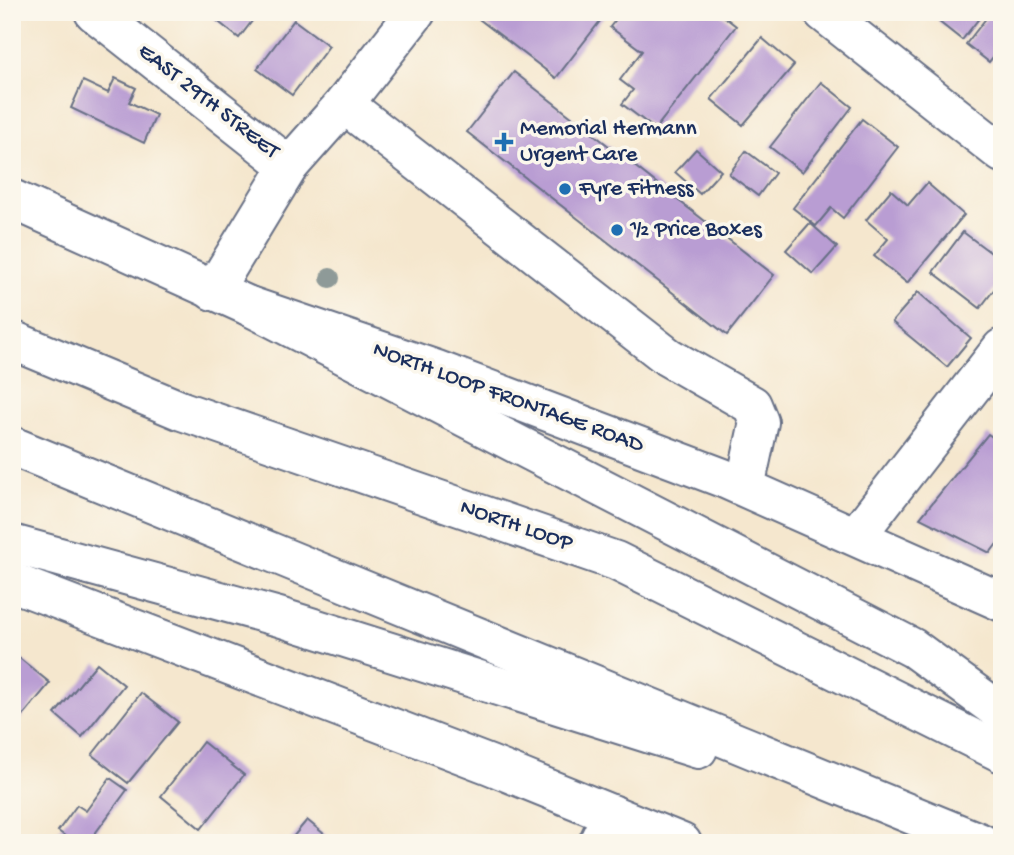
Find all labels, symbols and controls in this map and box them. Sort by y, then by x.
street label: EAST 29TH STREET [132,38,285,166]
place label: Memorial Hermann Urgent Care [520,116,697,169]
marker: Memorial Hermann Urgent Care [494,132,514,152]
place label: Fyre Fitness [578,176,694,203]
marker: Fyre Fitness [557,181,573,197]
place label: ½ Price Boxes [629,217,762,244]
marker: ½ Price Boxes [609,222,625,238]
street label: NORTH LOOP FRONTAGE ROAD [369,336,648,460]
street label: NORTH LOOP [456,494,576,558]

